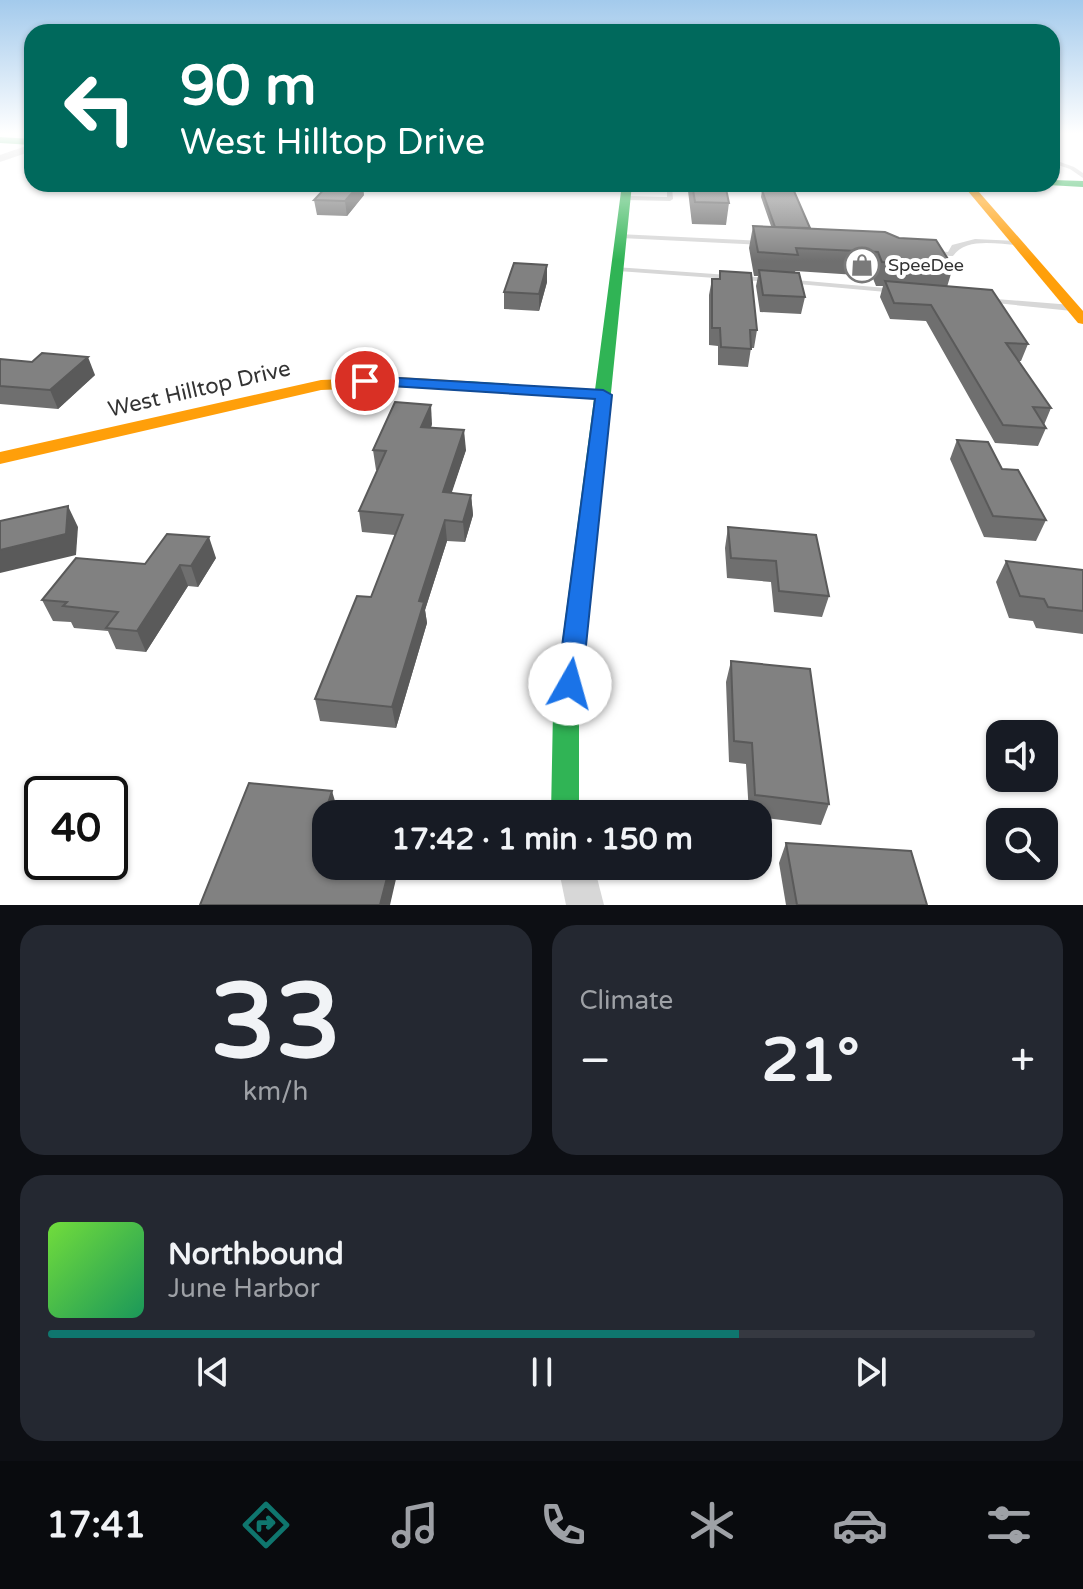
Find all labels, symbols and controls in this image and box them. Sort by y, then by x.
text: 90 m [180,53,316,120]
icon: left [48,56,152,160]
text: West Hilltop Drive [180,121,485,164]
shop icon: SpeeDee [843,246,881,284]
place label: SpeeDee [888,254,964,276]
pin [331,347,399,415]
street label: West Hilltop Drive [105,355,293,423]
icon: arrive [343,359,387,403]
position arrow [528,642,612,726]
map controls [986,720,1058,880]
button: sound [986,720,1058,792]
speed limit sign: 40 [24,776,128,880]
button: search [986,808,1058,880]
text: 17:42 · 1 min · 150 m [391,821,693,858]
text: 33 [210,961,341,1086]
text: Climate [580,985,673,1016]
text: 21° [762,1025,860,1097]
text: − [580,1035,611,1088]
text: + [1010,1035,1035,1088]
text: km/h [243,1076,308,1107]
text: Northbound [168,1236,344,1273]
text: June Harbor [168,1273,320,1304]
icon: previous [191,1350,235,1394]
icon: pause [520,1350,564,1394]
icon: next [849,1350,893,1394]
icon: directions [238,1497,294,1553]
icon: music [387,1497,443,1553]
icon: phone [535,1497,591,1553]
icon: climate [684,1497,740,1553]
icon: car [832,1497,888,1553]
icon: filters [981,1497,1037,1553]
text: 17:41 [46,1504,146,1547]

